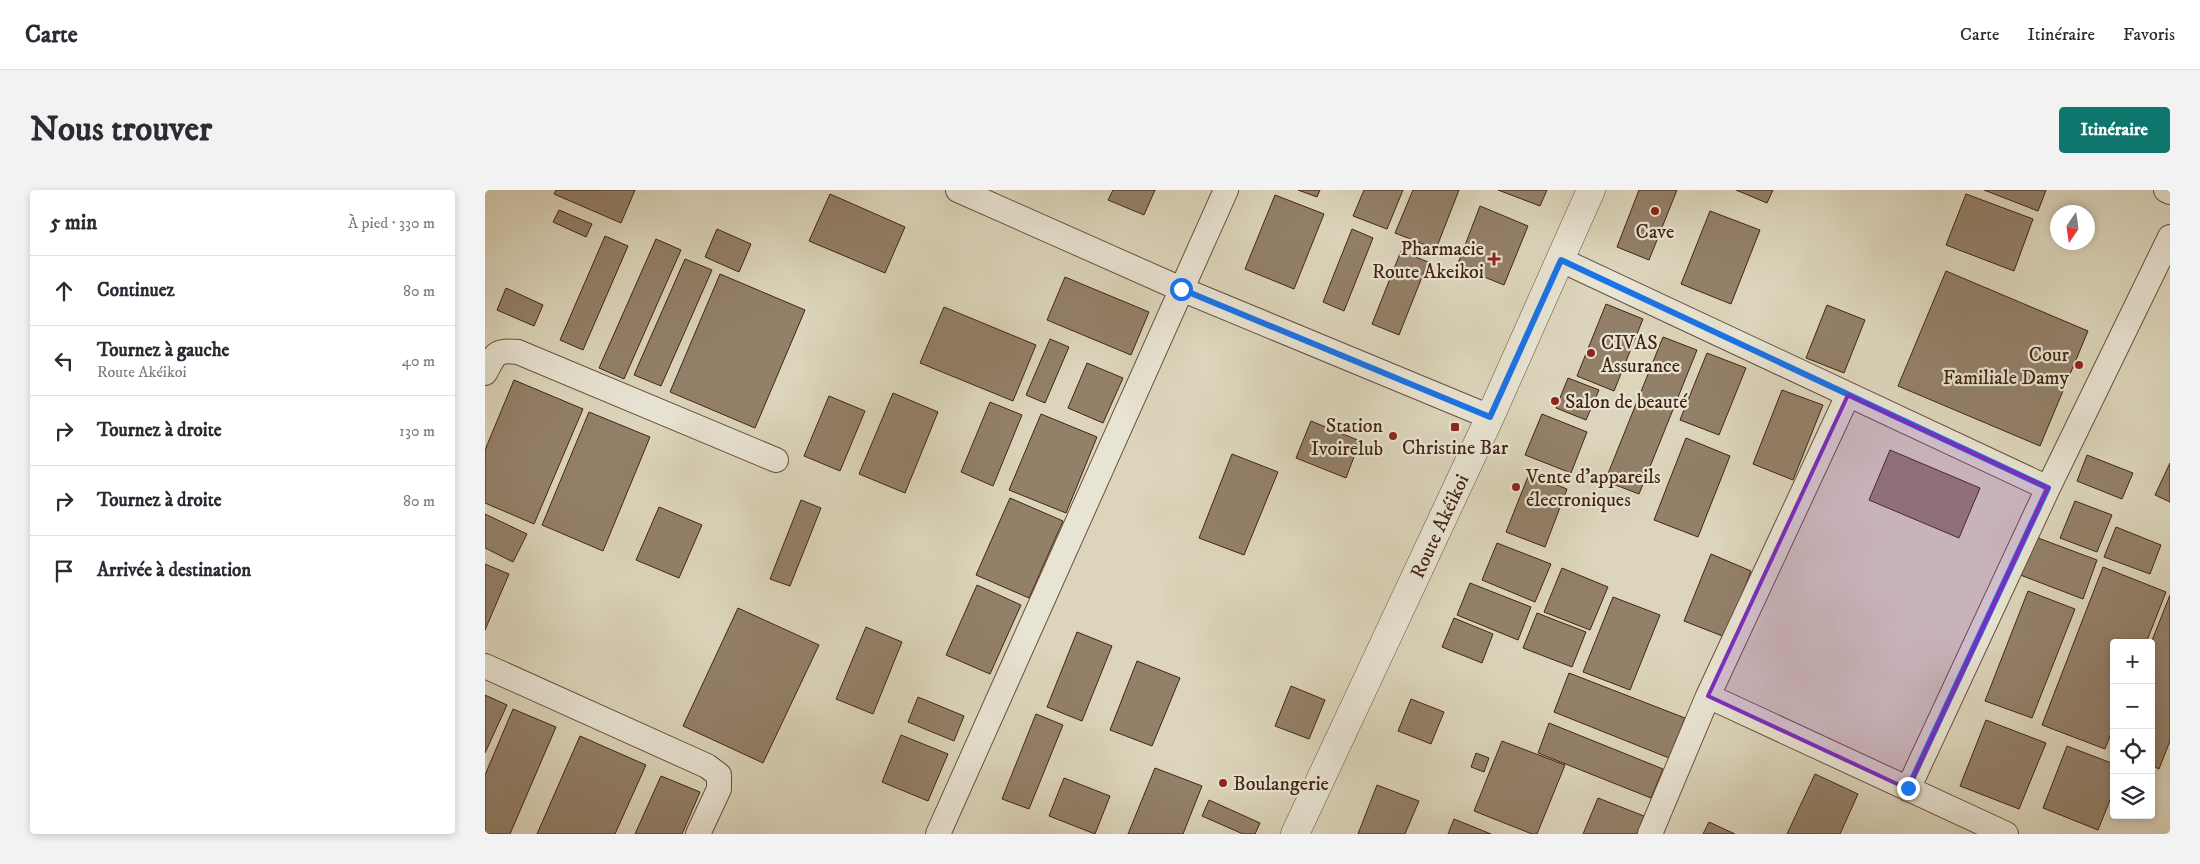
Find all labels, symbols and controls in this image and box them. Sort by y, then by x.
text: Carte [25,20,78,50]
text: Carte [1960,24,2000,46]
text: Itinéraire [2028,24,2095,46]
text: Favoris [2123,24,2175,46]
button: Itinéraire [2059,107,2170,153]
text: Nous trouver [30,108,212,152]
marker: Cave [1649,205,1661,217]
north arrow [2050,205,2095,250]
text: 5 min [50,210,97,236]
text: À pied · 330 m [348,213,435,233]
place label: Cave [1636,220,1674,245]
place label: Pharmacie Route Akeikoi [1372,237,1484,285]
marker: Pharmacie Route Akeikoi [1488,253,1500,265]
icon: ahead [50,277,78,305]
route start [1170,278,1193,301]
text: Continuez [97,279,175,302]
text: 80 m [403,281,435,301]
place label: CIVAS Assurance [1601,331,1680,379]
text: Tournez à gauche [97,339,229,362]
place label: Cour Familiale Damy [1943,343,2070,391]
icon: left [50,347,78,375]
marker: CIVAS Assurance [1585,347,1597,359]
text: 40 m [402,351,435,371]
marker: Cour Familiale Damy [2073,359,2085,371]
text: Route Akéikoi [97,362,187,382]
place label: Salon de beauté [1565,390,1688,415]
marker: Salon de beauté [1549,395,1561,407]
place label: Station Ivoirelub [1311,414,1384,462]
icon: right [50,417,78,445]
text: Tournez à droite [97,419,222,442]
text: 130 m [399,421,435,441]
marker: Christine Bar [1449,421,1461,433]
marker: Station Ivoirelub [1387,430,1399,442]
place label: Christine Bar [1402,436,1509,461]
place label: Vente d'appareils électroniques [1525,465,1661,513]
street label: Route Akéikoi [1405,471,1475,583]
marker: Vente d'appareils électroniques [1510,481,1522,493]
icon: right [50,487,78,515]
text: Tournez à droite [97,489,222,512]
text: 80 m [403,491,435,511]
icon: arrive [50,557,78,585]
text: Arrivée à destination [97,559,251,582]
map controls [2110,639,2155,819]
button: + [2110,639,2155,684]
button: − [2110,684,2155,729]
button: locate [2110,729,2155,774]
place label: Boulangerie [1233,772,1329,797]
button: layers [2110,774,2155,819]
marker: Boulangerie [1217,777,1229,789]
route end [1897,777,1920,800]

